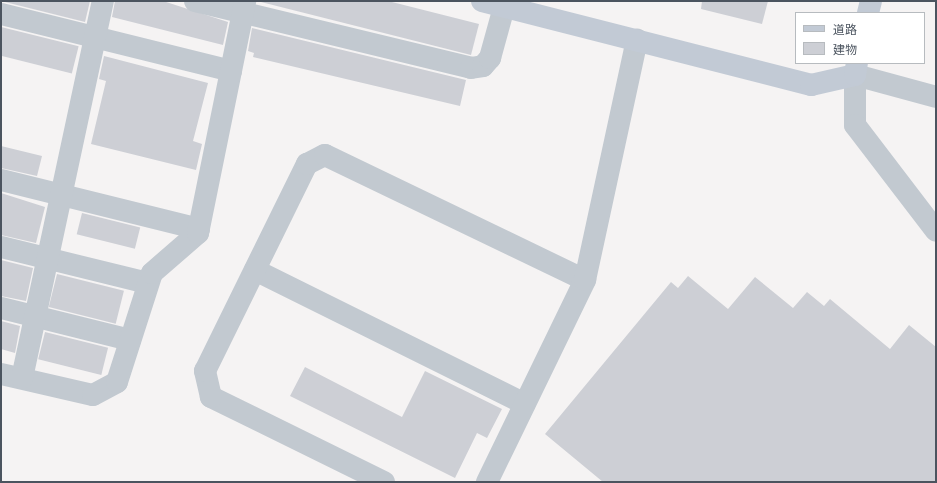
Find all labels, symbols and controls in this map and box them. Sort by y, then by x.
legend [795,12,925,64]
text: 道路 [833,22,857,37]
text: 建物 [833,42,857,57]

